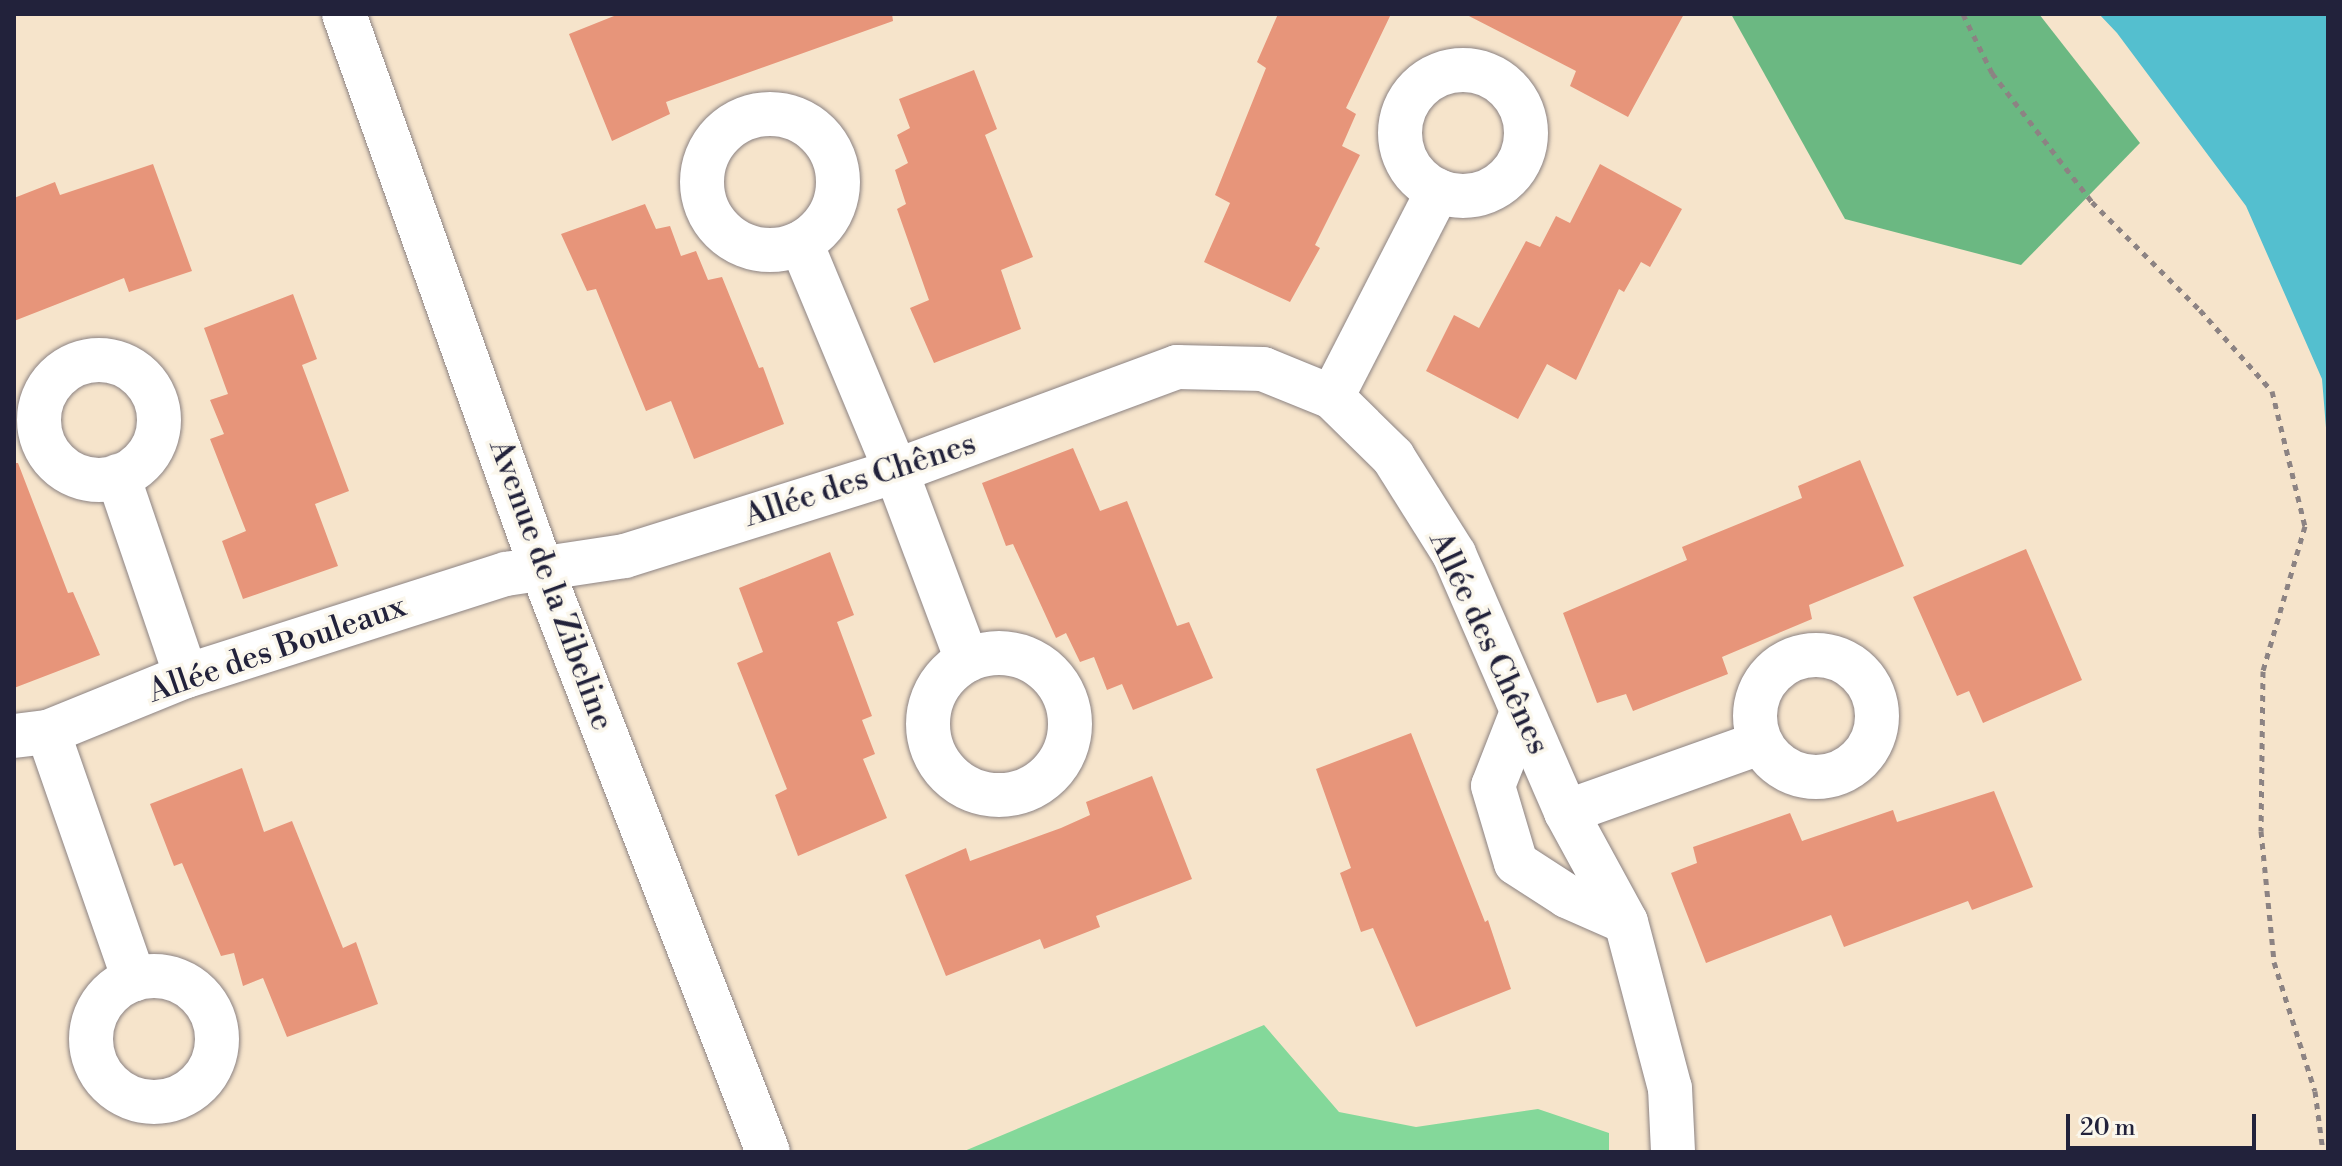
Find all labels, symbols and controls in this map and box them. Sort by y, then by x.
street label: Allée des Chênes [739,424,981,536]
street label: Avenue de la Zibeline [481,435,621,735]
street label: Allée des Chênes [1421,526,1557,760]
street label: Allée des Bouleaux [143,587,411,711]
scale bar [2070,1098,2260,1148]
text: 20 m [2080,1113,2136,1143]

